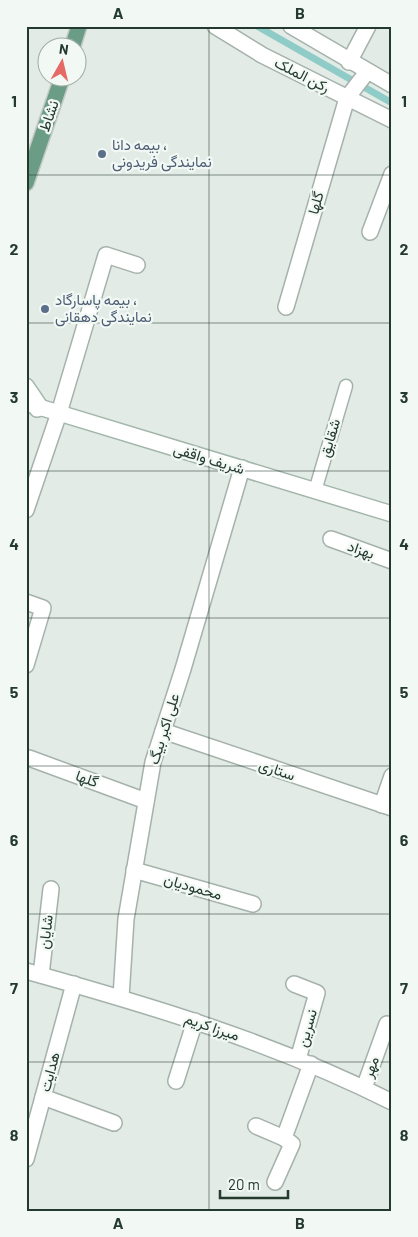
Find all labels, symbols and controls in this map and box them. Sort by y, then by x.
text: A [113,3,124,22]
text: B [295,3,305,22]
north arrow [38,38,88,88]
text: N [58,40,70,58]
street label: رکن الملک [271,53,333,97]
text: 1 [11,91,17,110]
text: 1 [401,91,407,110]
street label: نشاط [34,98,62,134]
place label: بیمه دانا ، نمایندگی فریدونی [112,135,212,172]
marker: بیمه دانا ، نمایندگی فریدونی [96,148,108,160]
street label: گلها [303,189,328,216]
text: 2 [10,239,19,258]
text: 2 [400,239,409,258]
place label: بیمه پاسارگاد ، نمایندگی دهقانی [55,290,152,327]
marker: بیمه پاسارگاد ، نمایندگی دهقانی [39,303,51,315]
text: 3 [10,387,18,406]
text: 3 [400,387,408,406]
street label: شقایق [315,416,345,460]
street label: شریف واقفی [171,439,247,479]
text: 4 [9,534,19,553]
text: 4 [399,534,409,553]
street label: بهزاد [345,536,377,563]
text: 5 [10,682,19,701]
text: 5 [400,682,409,701]
street label: علی اکبر بیگ [144,691,184,767]
street label: ستاری [256,754,298,786]
street label: گلها [73,766,101,791]
text: 6 [10,830,19,849]
text: 6 [400,830,409,849]
street label: محمودیان [162,869,224,904]
street label: شایان [34,913,57,950]
text: 7 [10,978,18,997]
text: 7 [400,978,408,997]
street label: نسرین [292,1007,322,1049]
street label: میرزا کریم [182,1008,242,1046]
street label: هدایت [35,1050,64,1094]
street label: مهر [358,1054,383,1081]
text: 8 [10,1125,19,1144]
text: 8 [400,1125,409,1144]
scale bar [220,1167,288,1199]
text: 20 m [228,1175,260,1193]
text: A [113,1213,124,1232]
text: B [295,1213,305,1232]

